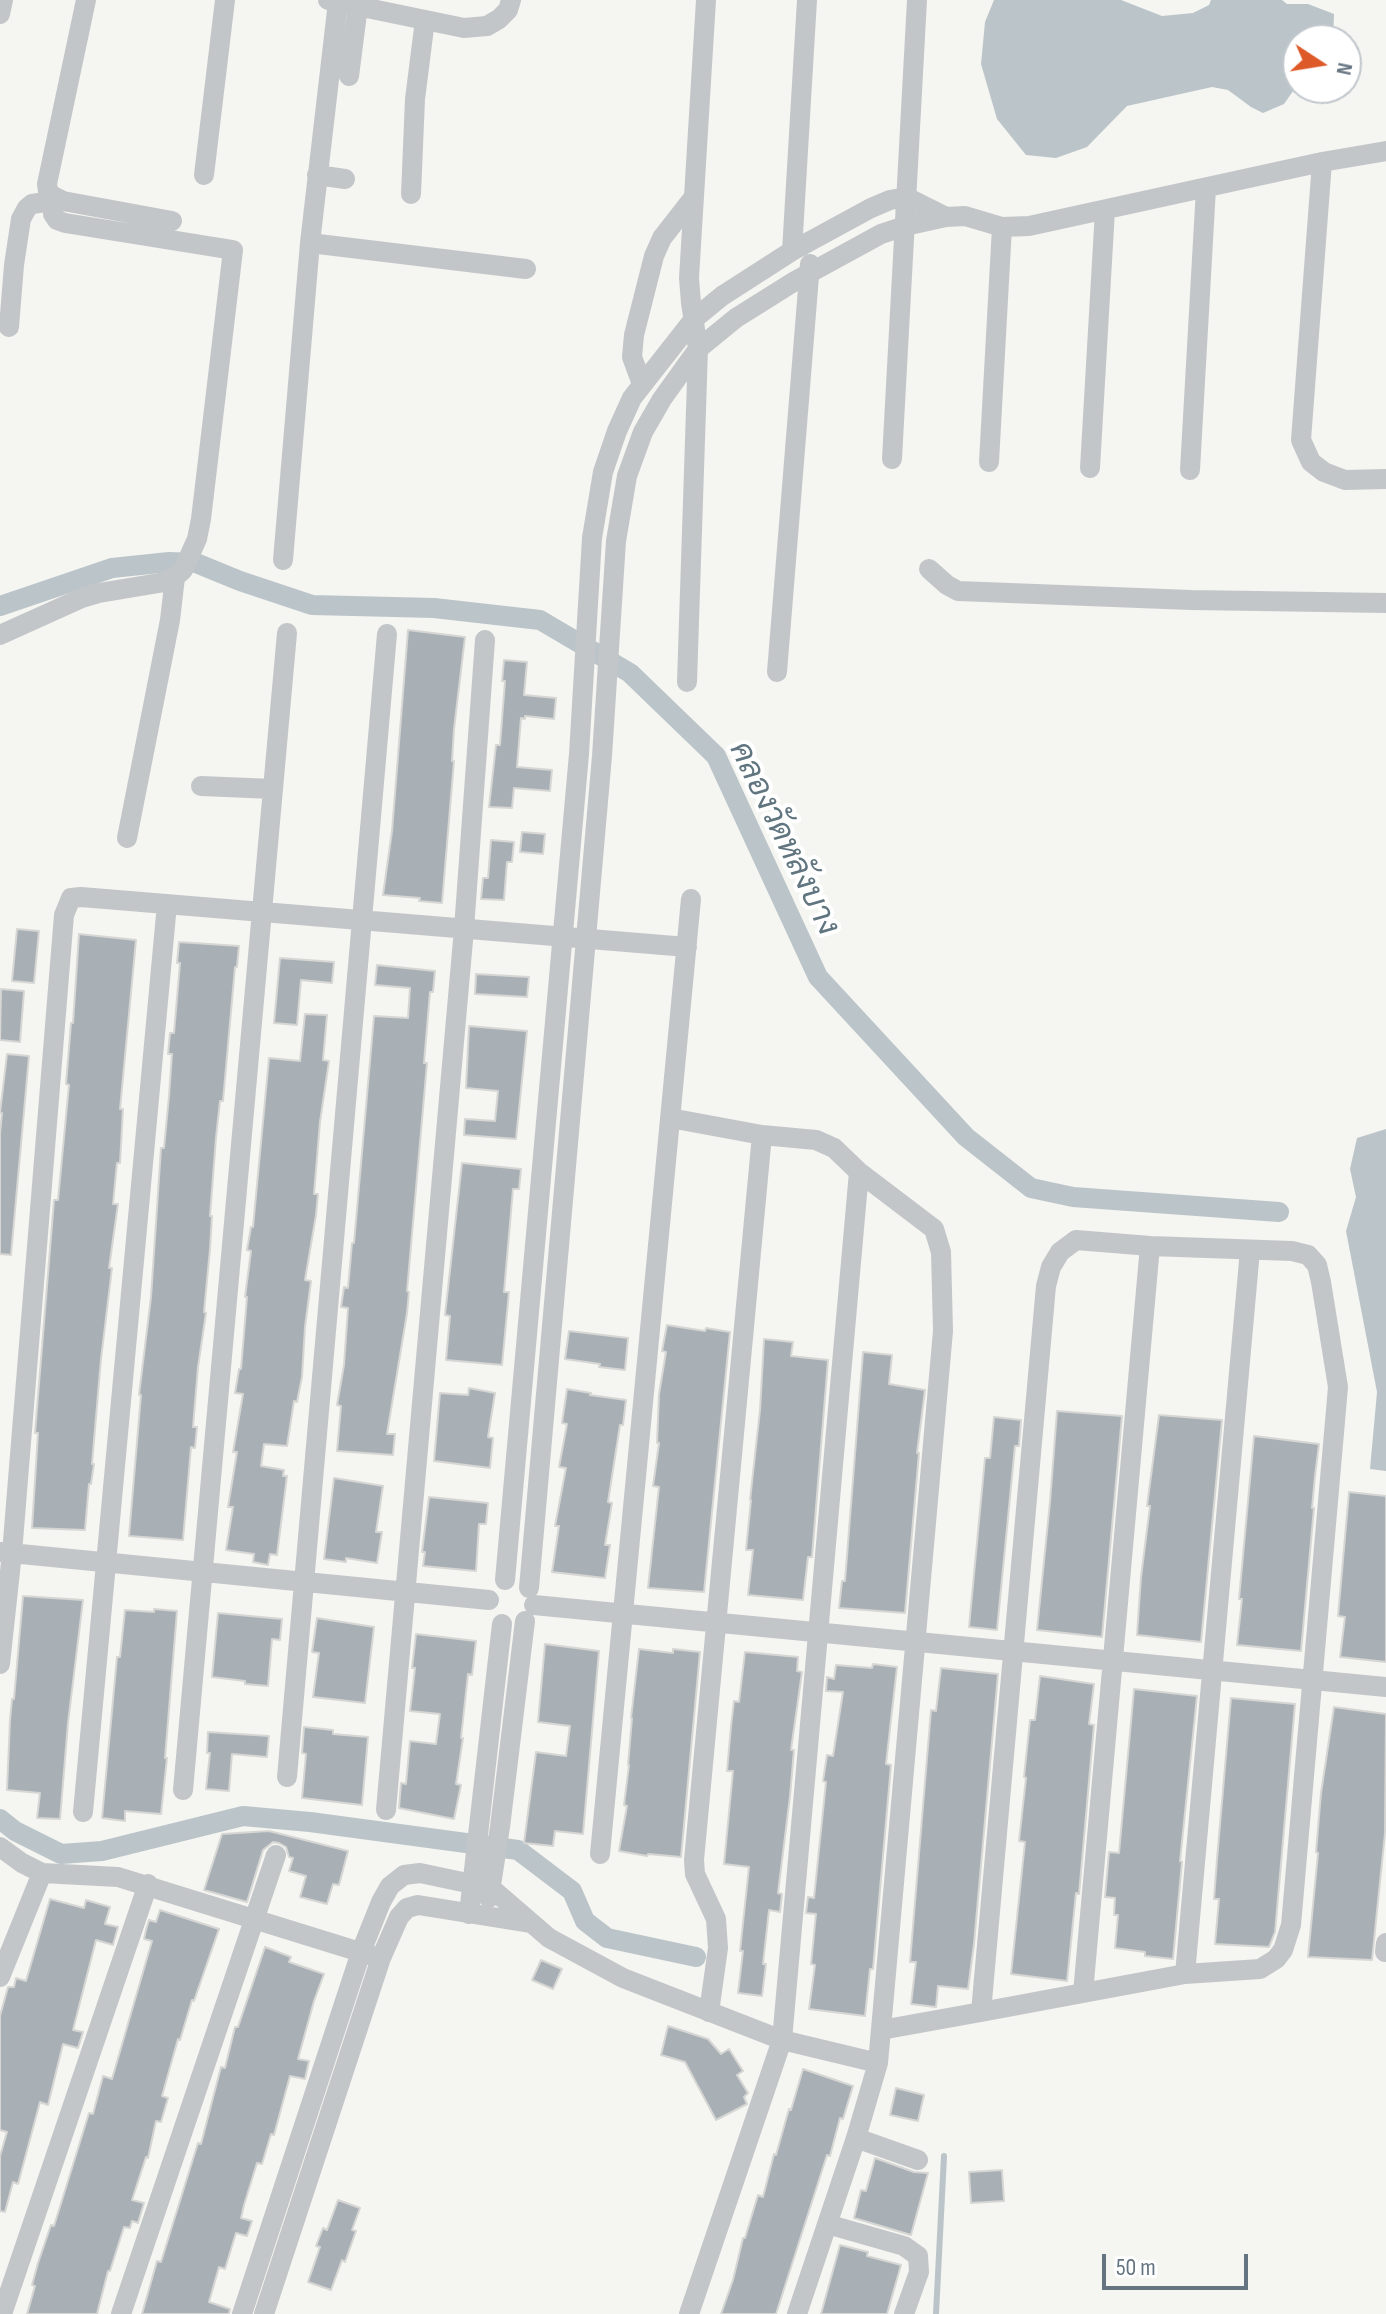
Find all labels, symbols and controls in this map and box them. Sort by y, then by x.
north arrow [1282,24,1362,104]
text: N [1330,60,1358,77]
water label: คลองวัดหลังบาง [720,736,846,942]
scale bar [1106,2238,1252,2288]
text: 50 m [1116,2253,1156,2282]

